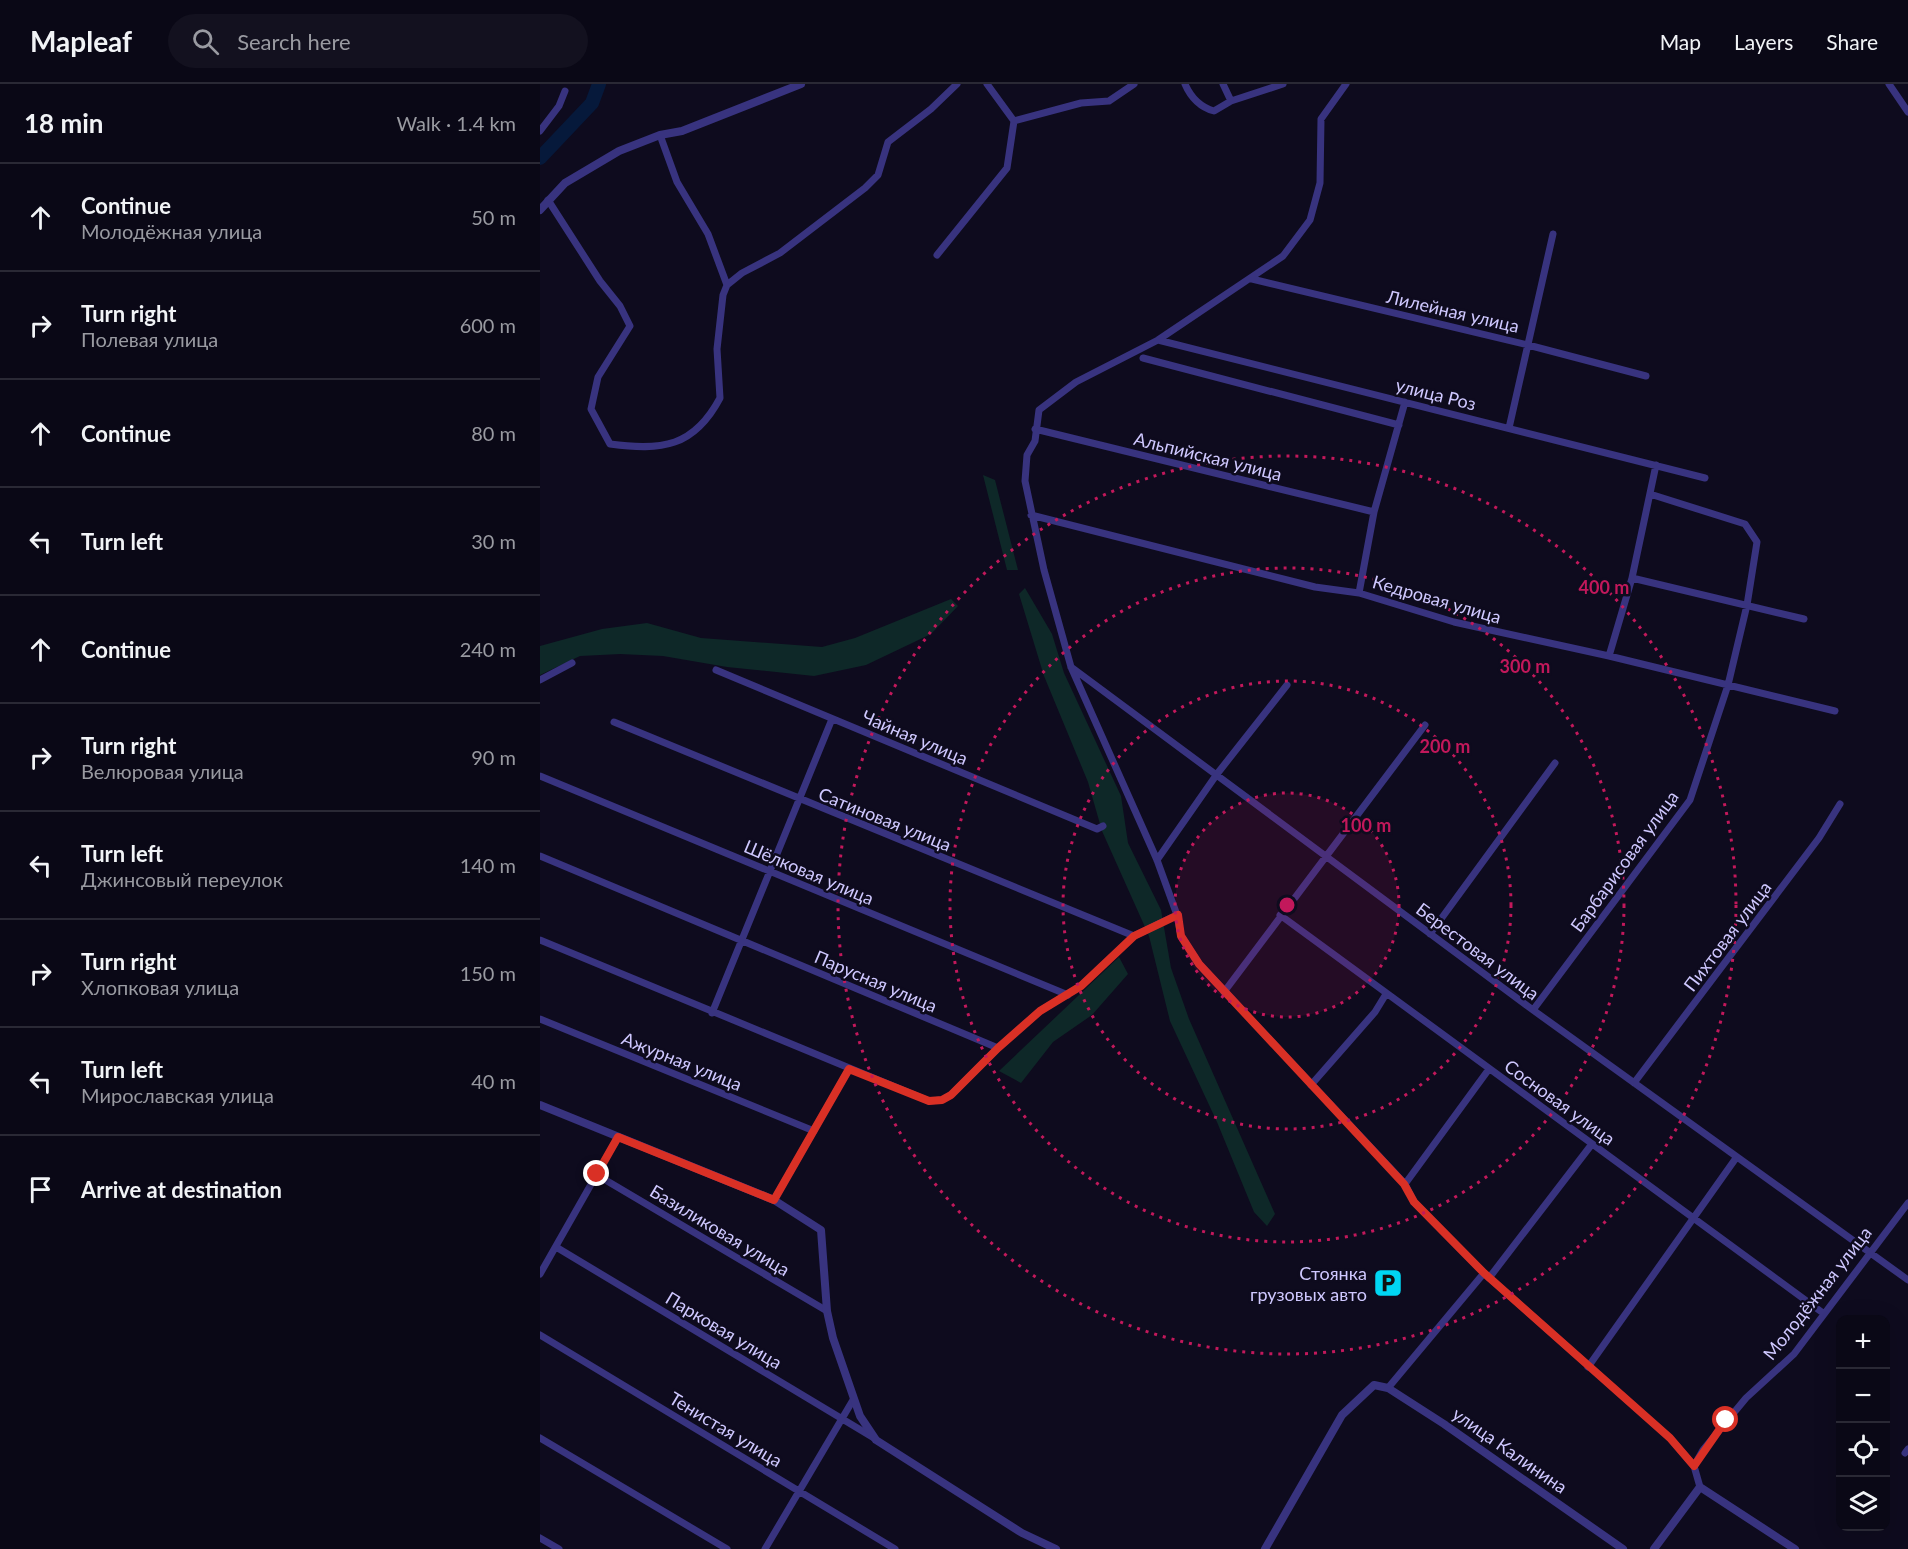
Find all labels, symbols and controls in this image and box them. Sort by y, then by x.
search box [168,14,588,68]
text: Mapleaf [30,24,132,58]
icon: search [189,25,222,58]
text: Search here [237,28,351,55]
text: Map [1660,29,1701,54]
text: Layers [1734,29,1793,54]
text: Share [1826,29,1878,54]
text: 18 min [24,107,104,139]
text: Walk · 1.4 km [397,111,516,135]
text: Continue [81,192,171,219]
icon: ahead [24,201,57,234]
text: 50 m [471,205,516,229]
text: Молодёжная улица [81,219,262,243]
street label: Лилейная улица [1384,285,1521,337]
text: Turn right [81,300,176,327]
icon: right [24,309,57,342]
text: 600 m [460,313,516,337]
text: Полевая улица [81,327,218,351]
street label: улица Роз [1393,373,1479,415]
icon: ahead [24,417,57,450]
text: Continue [81,420,171,447]
text: 80 m [471,421,516,445]
street label: Альпийская улица [1132,427,1284,485]
icon: left [24,525,57,558]
text: Turn left [81,528,163,555]
text: 30 m [471,529,516,553]
street label: Кедровая улица [1370,570,1504,628]
text: 400 m [1579,576,1629,598]
icon: ahead [24,633,57,666]
text: Continue [81,636,171,663]
text: 240 m [460,637,516,661]
text: 300 m [1500,655,1550,677]
street label: Чайная улица [859,705,971,769]
text: Turn right [81,732,176,759]
text: 200 m [1420,735,1470,757]
icon: right [24,741,57,774]
text: 90 m [471,745,516,769]
text: Велюровая улица [81,759,244,783]
street label: Сатиновая улица [815,782,955,856]
street label: Барбарисовая улица [1565,786,1683,936]
text: 100 m [1341,814,1391,836]
street label: Шёлковая улица [741,835,877,909]
text: Turn left [81,840,163,867]
icon: left [24,849,57,882]
text: 140 m [460,853,516,877]
text: Джинсовый переулок [81,867,283,891]
street label: Пихтовая улица [1679,877,1775,995]
centre of rings [1277,895,1297,915]
street label: Берестовая улица [1412,898,1544,1004]
street label: Парусная улица [811,945,941,1017]
text: Turn right [81,948,176,975]
icon: right [24,957,57,990]
text: 150 m [460,961,516,985]
text: Хлопковая улица [81,975,239,999]
street label: Ажурная улица [619,1027,745,1095]
street label: Сосновая улица [1500,1054,1620,1150]
text: Turn left [81,1056,163,1083]
icon: left [24,1065,57,1098]
text: 40 m [471,1069,516,1093]
text: Мирославская улица [81,1083,274,1107]
route end [583,1160,609,1186]
icon: arrive [24,1173,57,1206]
text: Arrive at destination [81,1176,282,1203]
street label: Базиликовая улица [646,1180,794,1280]
street label: Молодёжная улица [1758,1222,1876,1364]
place label: Стоянка грузовых авто [1250,1262,1367,1305]
parking icon: Стоянка грузовых авто [1372,1267,1404,1299]
street label: Парковая улица [662,1287,786,1373]
map controls [1836,1315,1890,1531]
button: + [1836,1315,1890,1369]
button: − [1836,1369,1890,1423]
street label: Тенистая улица [666,1387,786,1471]
street label: улица Калинина [1448,1402,1572,1498]
route start [1712,1406,1738,1432]
button: locate [1836,1423,1890,1477]
button: layers [1836,1477,1890,1531]

